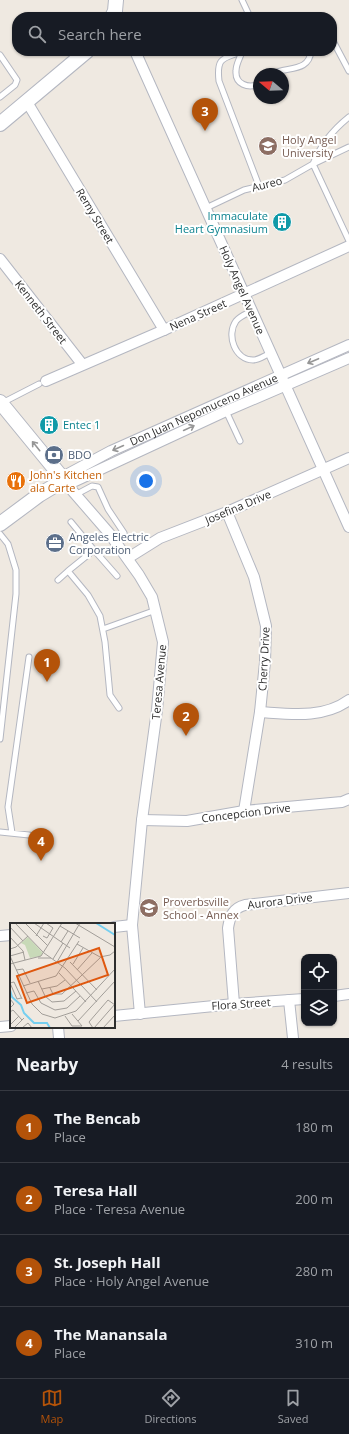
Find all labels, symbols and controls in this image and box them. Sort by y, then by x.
search box [12,12,337,56]
icon: search [26,23,48,45]
text: Search here [58,24,142,44]
north arrow [253,68,289,104]
pin: 3 [192,98,218,131]
place label: Holy Angel University [282,132,337,160]
school or university icon: Holy Angel University [257,135,279,157]
street label: Aureo [250,172,284,195]
street label: Remy Street [73,185,118,246]
place label: Immaculate Heart Gymnasium [175,208,268,236]
building icon: Immaculate Heart Gymnasium [271,211,293,233]
street label: Holy Angel Avenue [216,243,269,337]
street label: Kenneth Street [12,277,71,347]
street label: Nena Street [167,295,229,334]
one-way arrow [308,358,320,365]
street label: Don Juan Nepomuceno Avenue [127,370,280,449]
building icon: Entec 1 [38,414,60,436]
place label: Entec 1 [63,417,100,432]
one-way arrow [182,424,194,432]
one-way arrow [31,440,40,451]
bank icon: BDO [43,444,65,466]
one-way arrow [112,445,124,452]
place label: BDO [68,447,92,462]
place label: John's Kitchen ala Carte [29,467,102,495]
restaurant icon: John's Kitchen ala Carte [5,470,27,492]
your location [136,471,156,491]
street label: Josefina Drive [202,486,273,528]
place label: Angeles Electric Corporation [69,529,149,557]
office icon: Angeles Electric Corporation [44,532,66,554]
street label: Cherry Drive [254,627,273,691]
street label: Teresa Avenue [148,644,169,720]
pin: 1 [34,649,60,682]
pin: 2 [173,703,199,736]
street label: Concepcion Drive [201,800,291,825]
pin: 4 [28,828,54,861]
street label: Aurora Drive [247,889,313,912]
place label: Proverbsville School - Annex [163,894,239,922]
school or university icon: Proverbsville School - Annex [138,897,160,919]
inset map [10,923,115,1028]
map controls [301,954,337,1026]
button: locate [301,954,337,990]
button: layers [301,990,337,1026]
street label: Flora Street [211,994,271,1013]
text: Nearby [16,1053,78,1076]
text: 4 results [281,1055,333,1073]
text: The Bencab [54,1108,140,1128]
text: 1 [25,1118,33,1136]
text: 180 m [295,1118,333,1136]
text: Place [54,1128,86,1146]
text: Teresa Hall [54,1180,137,1200]
text: 2 [25,1190,33,1208]
text: 200 m [295,1190,333,1208]
text: Place · Teresa Avenue [54,1200,185,1218]
text: St. Joseph Hall [54,1252,160,1272]
text: 3 [25,1262,33,1280]
text: 280 m [295,1262,333,1280]
text: Place · Holy Angel Avenue [54,1272,209,1290]
text: The Manansala [54,1324,167,1344]
text: 4 [25,1334,33,1352]
text: 310 m [295,1334,333,1352]
text: Place [54,1344,86,1362]
tab: Map [41,1387,63,1426]
tab: Directions [145,1387,197,1426]
tab: Saved [278,1387,308,1426]

